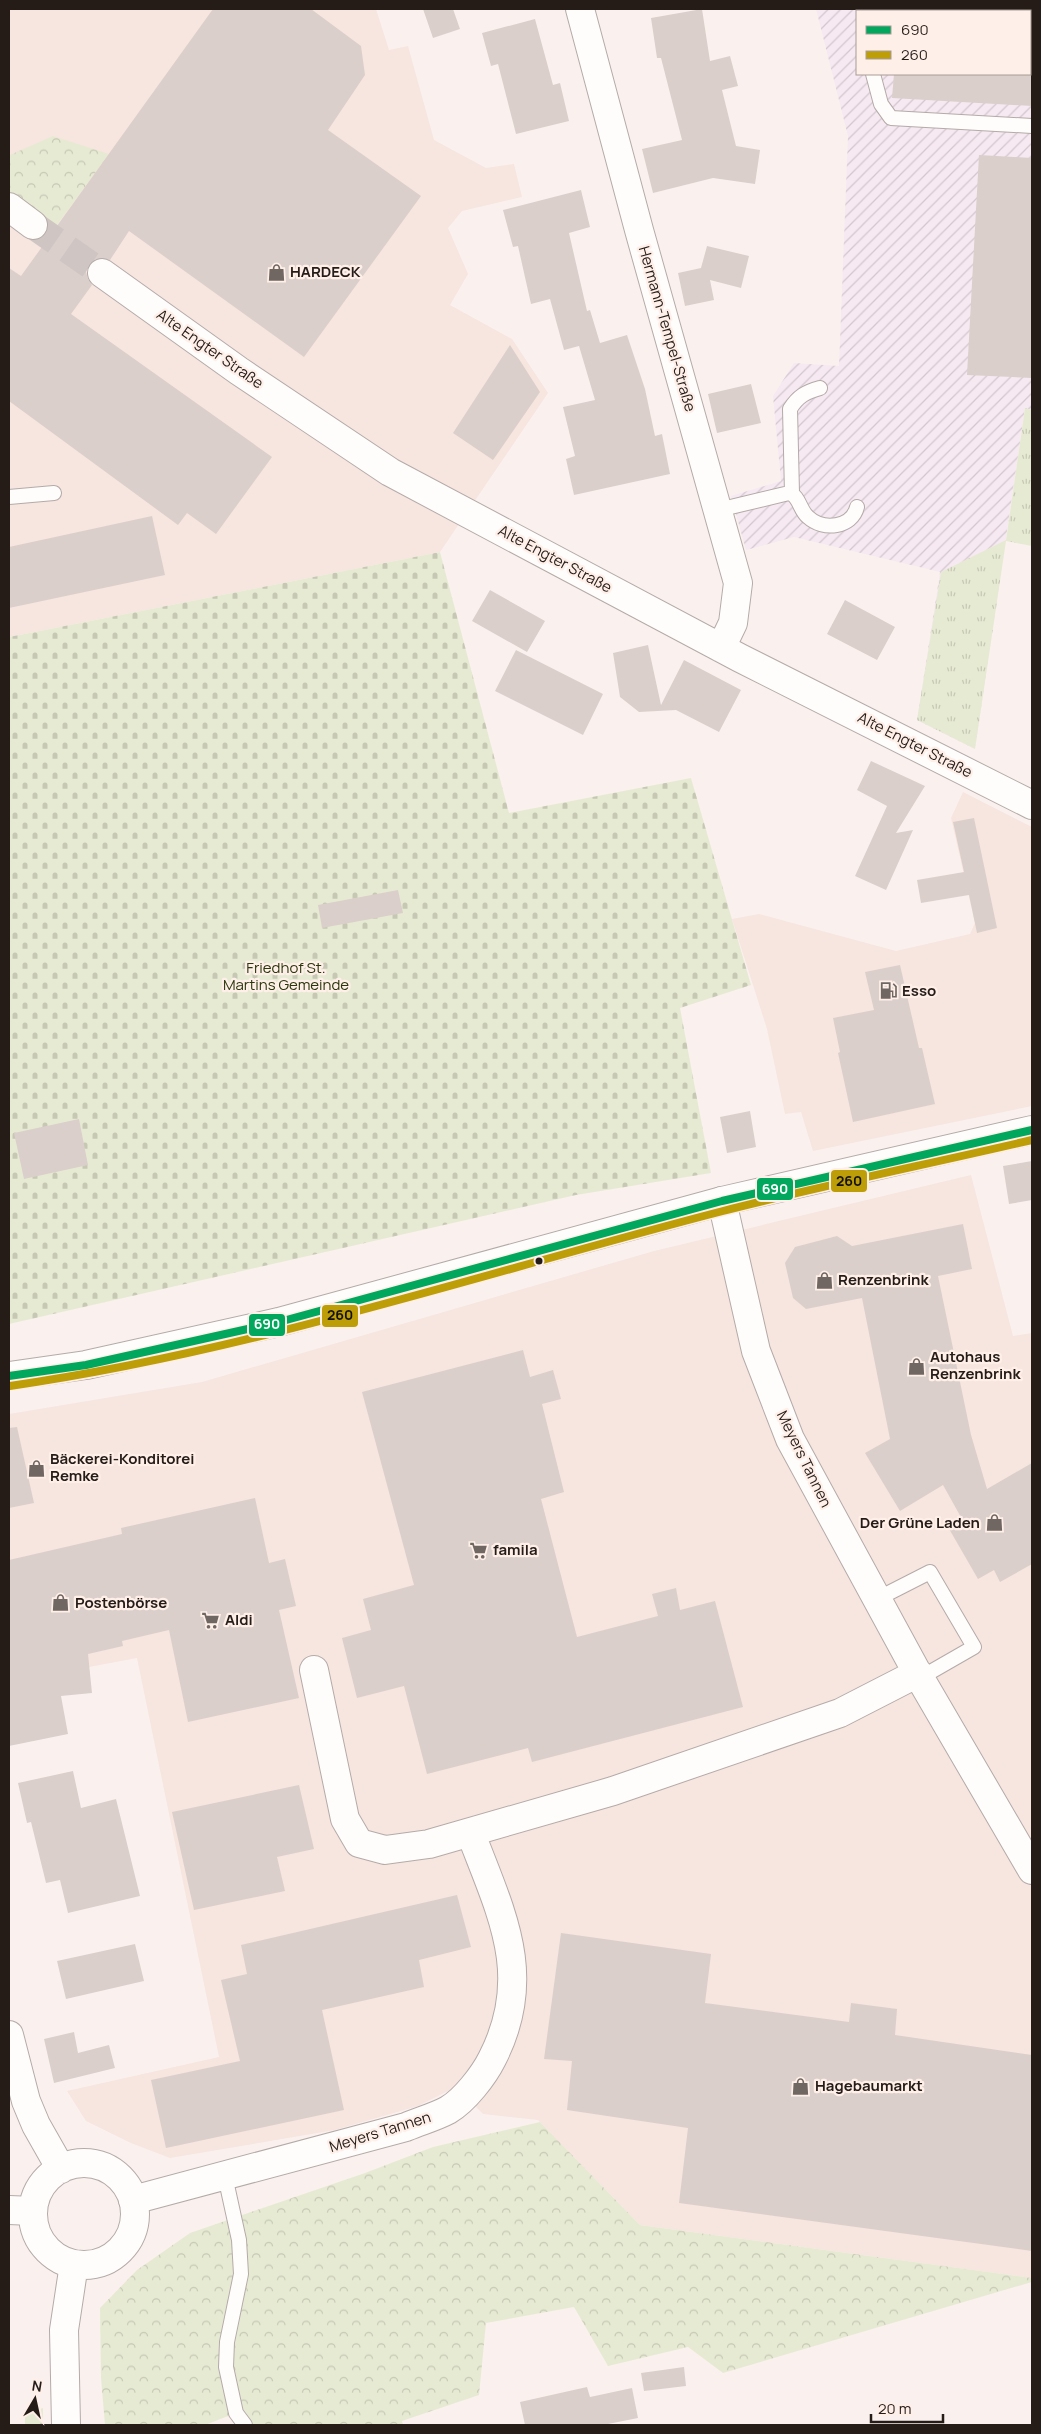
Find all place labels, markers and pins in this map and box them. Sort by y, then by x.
place label: HARDECK [290,261,361,282]
shop icon: HARDECK [266,262,286,282]
place label: Esso [902,980,936,1001]
fuel station icon: Esso [878,981,898,1001]
unlabelled marker [534,1256,544,1266]
place label: Renzenbrink [838,1269,929,1290]
shop icon: Renzenbrink [814,1270,834,1290]
place label: Autohaus Renzenbrink [930,1346,1021,1384]
shop icon: Autohaus Renzenbrink [906,1356,926,1376]
place label: Bäckerei-Konditorei Remke [50,1448,195,1486]
shop icon: Bäckerei-Konditorei Remke [26,1458,46,1478]
place label: Der Grüne Laden [860,1512,980,1533]
shop icon: Der Grüne Laden [984,1513,1004,1533]
place label: famila [493,1539,538,1560]
supermarket icon: famila [469,1540,489,1560]
place label: Postenbörse [75,1592,167,1613]
shop icon: Postenbörse [51,1593,71,1613]
place label: Aldi [225,1609,253,1630]
supermarket icon: Aldi [201,1610,221,1630]
place label: Hagebaumarkt [815,2075,923,2096]
shop icon: Hagebaumarkt [791,2076,811,2096]

